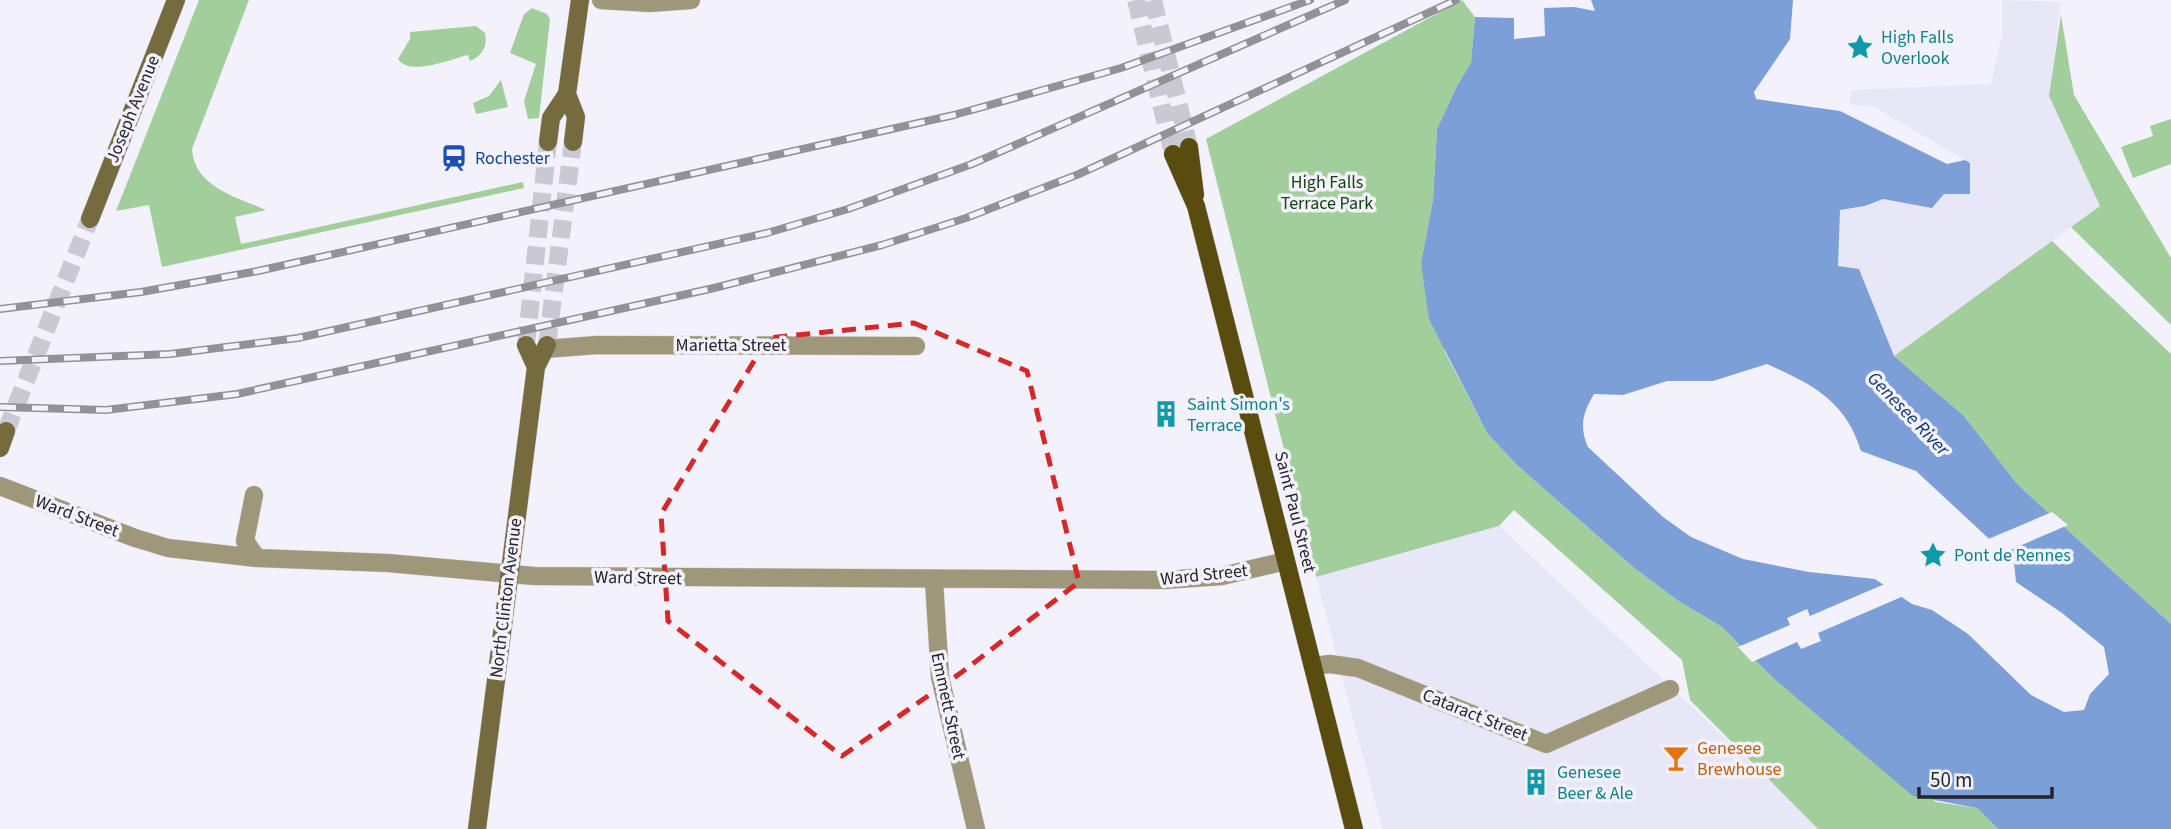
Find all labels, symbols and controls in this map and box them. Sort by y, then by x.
place label: High Falls Overlook [1881,25,1954,71]
place icon: High Falls Overlook [1845,32,1875,62]
street label: Joseph Avenue [100,52,166,166]
station icon: Rochester [439,143,469,173]
place label: Rochester [475,146,551,171]
park label: High Falls Terrace Park [1281,170,1373,216]
street label: Marietta Street [676,333,786,358]
water label: Genesee River [1861,366,1956,463]
place label: Saint Simon's Terrace [1187,392,1290,438]
building icon: Saint Simon's Terrace [1151,399,1181,429]
street label: Saint Paul Street [1268,449,1322,575]
street label: Ward Street [32,489,122,543]
street label: North Clinton Avenue [484,517,528,679]
place icon: Pont de Rennes [1918,540,1948,570]
place label: Pont de Rennes [1954,543,2071,568]
street label: Ward Street [1159,558,1249,592]
street label: Ward Street [594,565,682,591]
street label: Emmett Street [924,650,972,762]
street label: Cataract Street [1419,683,1531,747]
place label: Genesee Brewhouse [1697,736,1781,782]
bar icon: Genesee Brewhouse [1661,743,1691,773]
scale bar [1919,756,2052,800]
place label: Genesee Beer & Ale [1557,760,1633,806]
text: 50 m [1930,765,1972,795]
building icon: Genesee Beer & Ale [1521,767,1551,797]

